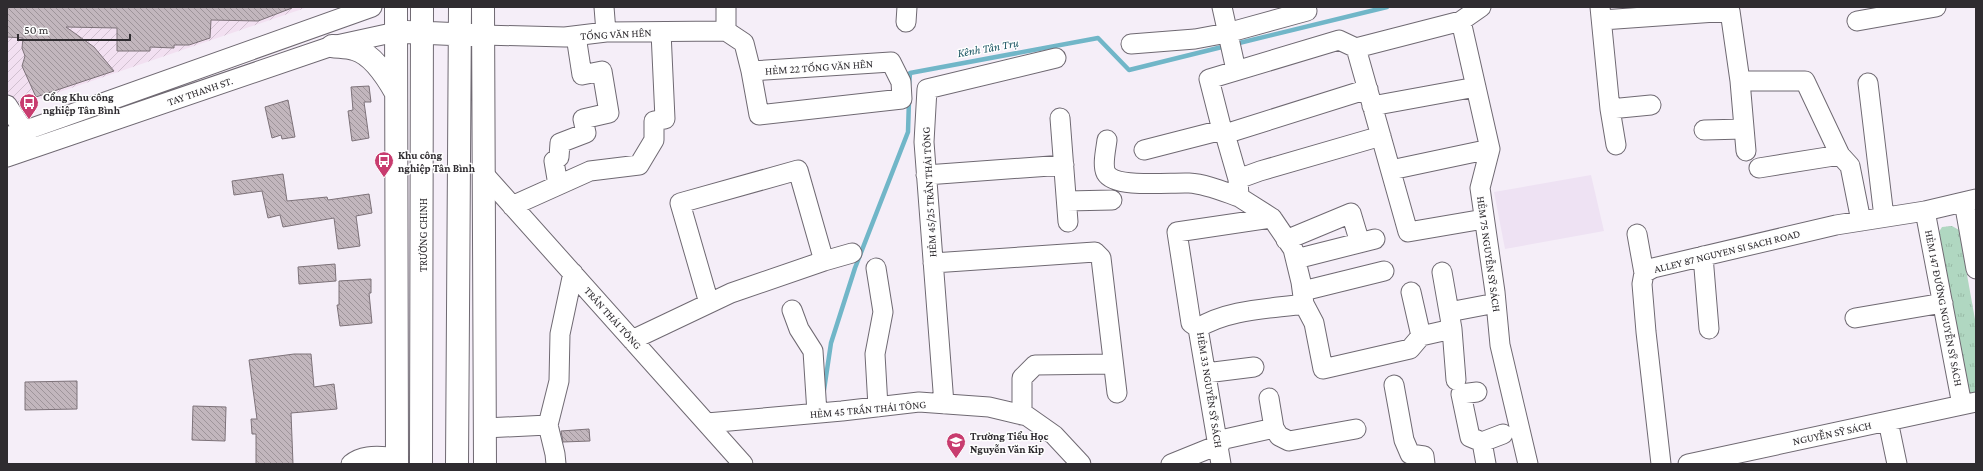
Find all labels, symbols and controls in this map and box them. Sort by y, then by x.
scale bar [18,16,130,42]
text: 50 m [24,23,49,37]
street label: TỐNG VĂN HÊN [580,25,652,42]
water label: Kênh Tân Trụ [956,36,1020,60]
street label: HẺM 22 TỐNG VĂN HÊN [765,56,873,77]
street label: TAY THANH ST. [166,74,234,108]
place label: Cổng Khu công nghiệp Tân Bình [43,91,121,116]
bus stop icon: Cổng Khu công nghiệp Tân Bình [18,92,40,120]
street label: HẺM 45/25 TRẦN THÁI TÔNG [919,126,938,258]
place label: Khu công nghiệp Tân Bình [398,149,476,174]
bus stop icon: Khu công nghiệp Tân Bình [373,150,395,178]
street label: HẺM 75 NGUYỄN SỸ SÁCH [1475,195,1503,313]
street label: TRƯỜNG CHINH [417,198,429,272]
street label: ALLEY 87 NGUYEN SI SACH ROAD [1653,227,1801,275]
street label: HẺM 147 ĐƯỜNG NGUYỄN SỸ SÁCH [1923,229,1965,387]
street label: TRẦN THÁI TÔNG [582,284,645,352]
street label: HẺM 33 NGUYỄN SỸ SÁCH [1195,331,1225,449]
street label: HẺM 45 TRẦN THÁI TÔNG [809,397,927,420]
street label: NGUYỄN SỸ SÁCH [1791,419,1873,447]
place label: Trường Tiểu Học Nguyễn Văn Kip [970,430,1048,455]
school or university icon: Trường Tiểu Học Nguyễn Văn Kip [945,431,967,459]

